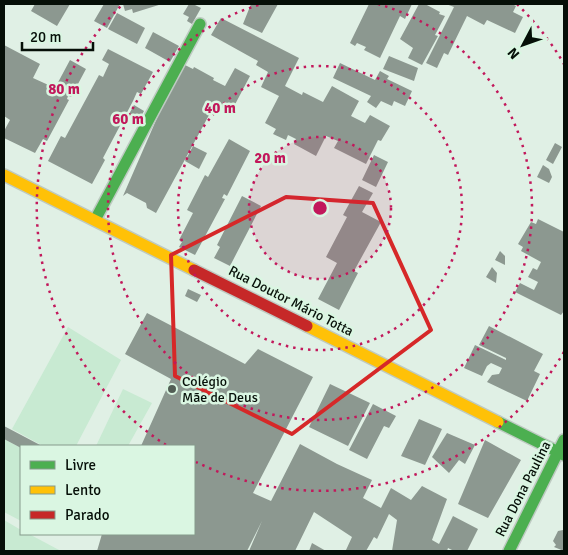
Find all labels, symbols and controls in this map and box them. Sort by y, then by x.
scale bar [22,20,94,52]
north arrow [498,20,548,70]
text: 20 m [30,28,61,46]
text: N [504,44,523,62]
text: 80 m [48,80,80,98]
text: 40 m [204,99,236,117]
text: 60 m [112,110,144,128]
text: 20 m [254,149,286,167]
centre of rings [311,199,329,217]
street label: Rua Doutor Mário Totta [226,262,356,340]
place label: Colégio Mãe de Deus [182,373,258,406]
marker: Colégio Mãe de Deus [166,383,178,395]
street label: Rua Dona Paulina [492,438,554,540]
legend [20,445,195,535]
text: Livre [65,456,96,474]
text: Lento [65,481,101,499]
text: Parado [65,506,110,524]

